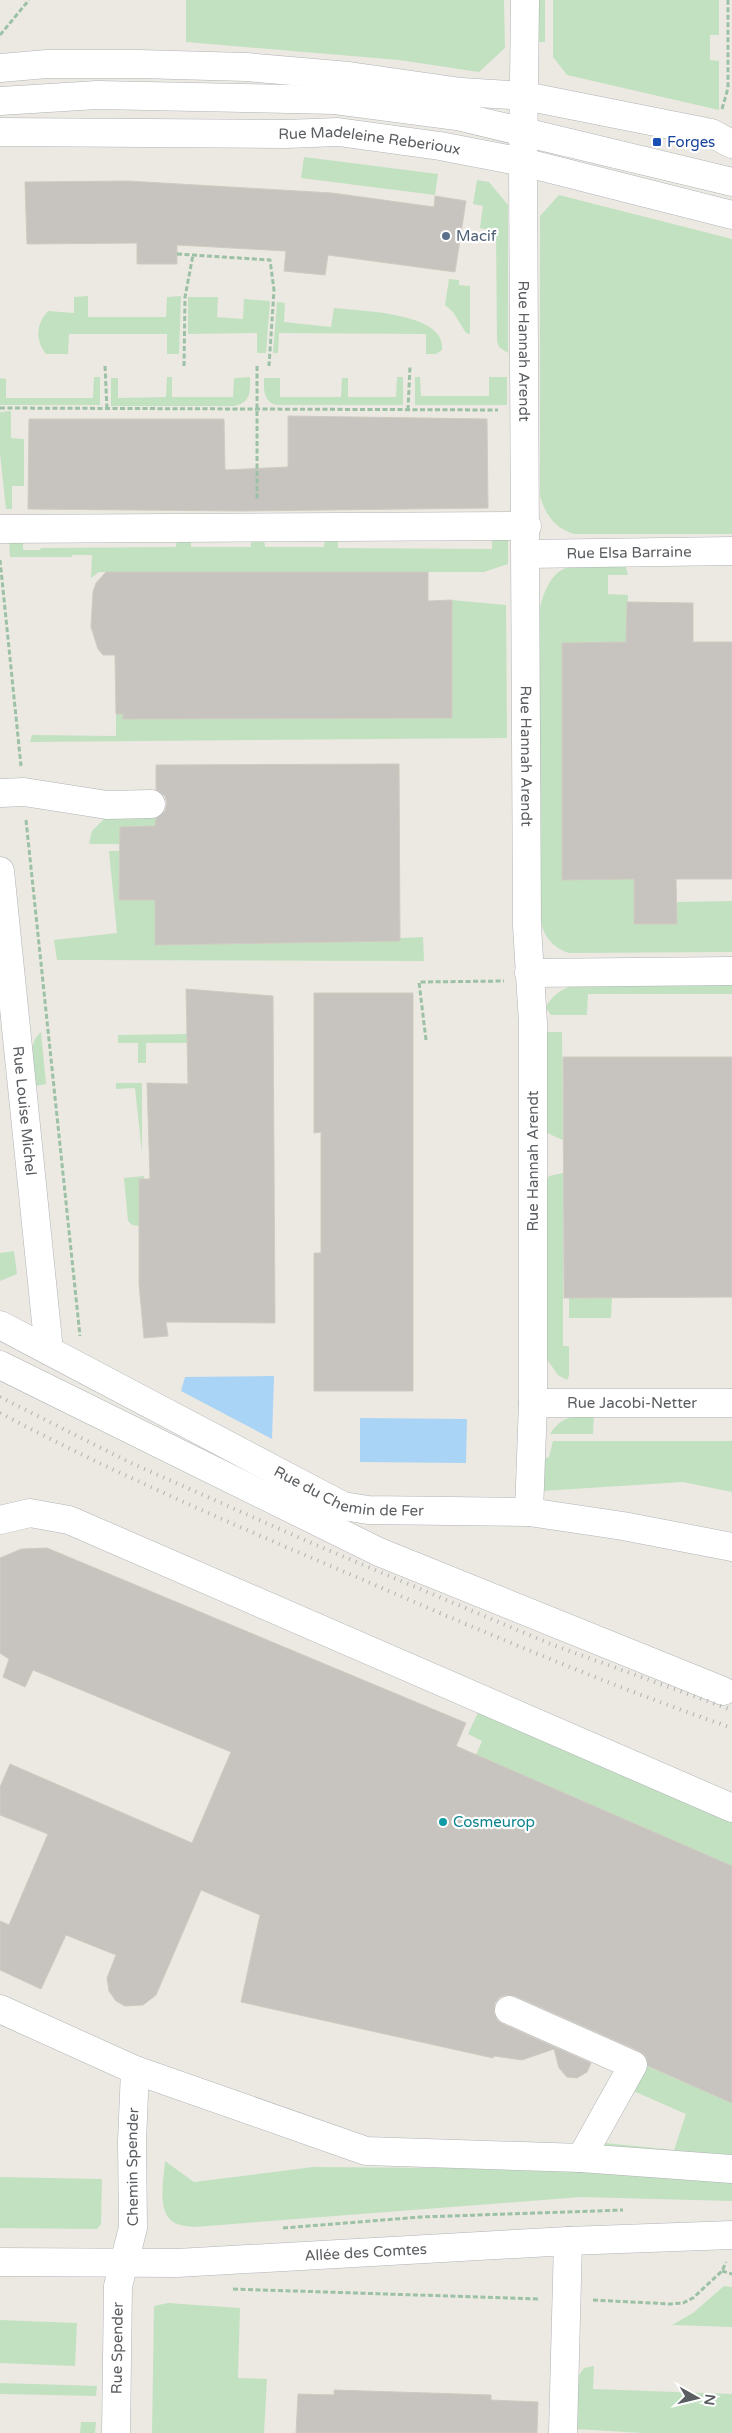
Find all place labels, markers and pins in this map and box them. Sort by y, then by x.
place label: Forges [667,133,715,151]
marker: Forges [651,136,663,148]
place label: Macif [456,227,497,245]
marker: Macif [440,230,452,242]
place label: Cosmeurop [453,1813,535,1831]
marker: Cosmeurop [437,1816,449,1828]

